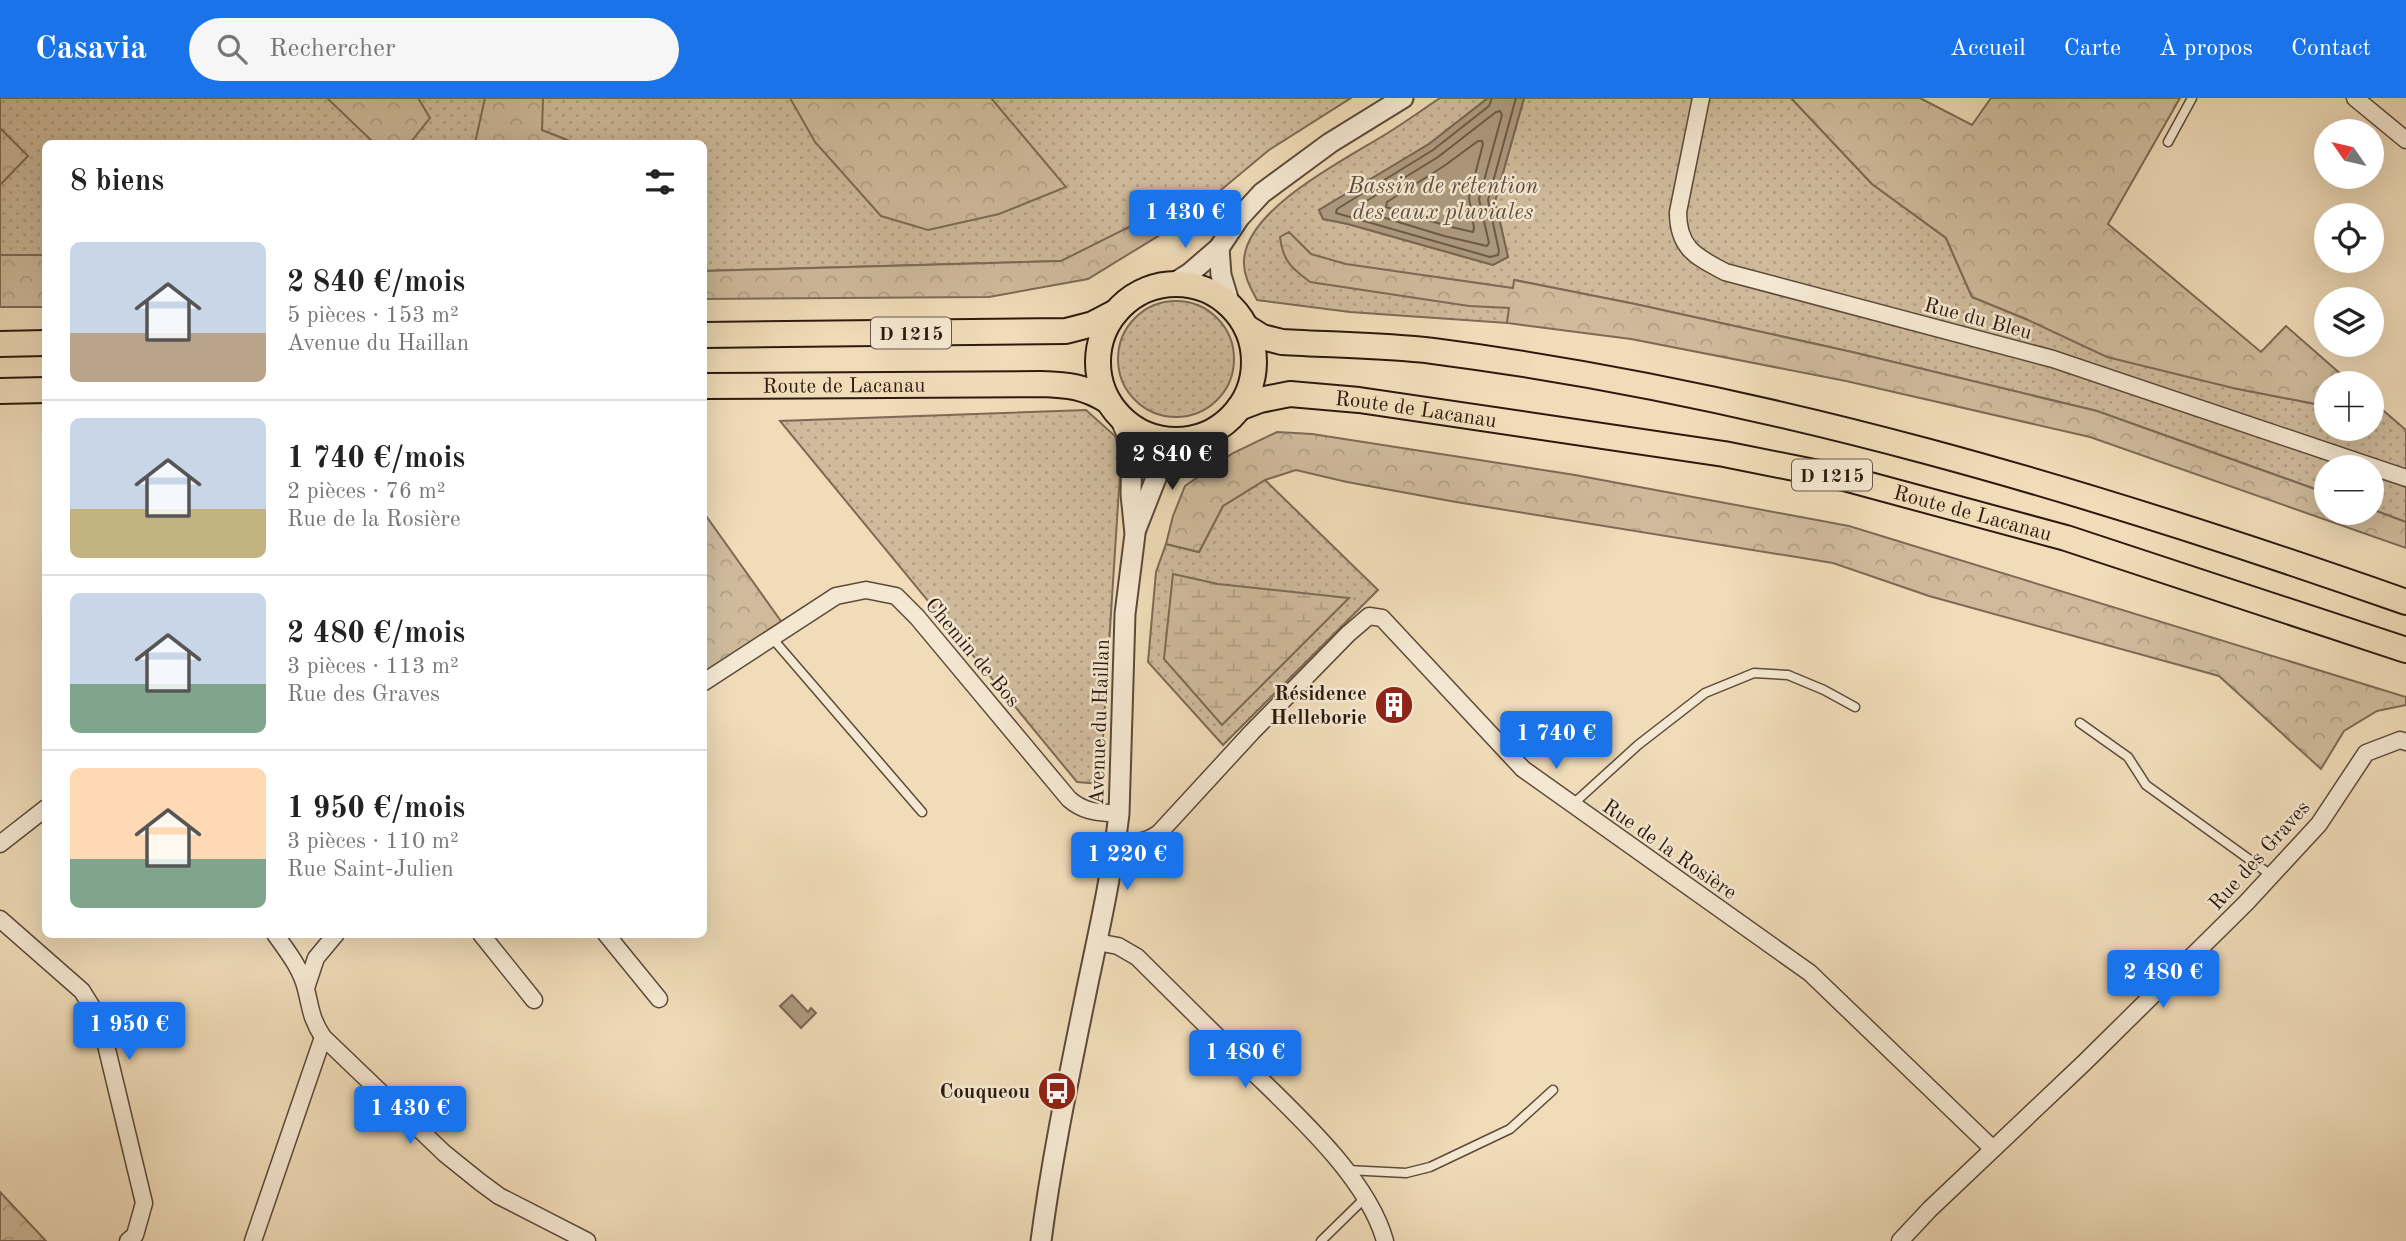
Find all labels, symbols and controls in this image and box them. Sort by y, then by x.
search box [189,18,679,81]
icon: search [213,30,251,68]
text: Casavia [35,33,147,66]
text: Rechercher [269,36,396,62]
text: Accueil [1950,37,2026,61]
text: Carte [2064,37,2121,61]
text: À propos [2159,37,2253,61]
text: Contact [2291,37,2371,61]
north arrow [2314,119,2384,189]
map controls [2314,119,2384,525]
icon: filters [641,163,679,201]
text: 8 biens [70,167,164,197]
water label: Bassin de rétention des eaux pluviales [1347,175,1538,225]
pin: 1 430 € [1120,190,1250,250]
text: 1 430 € [1145,201,1225,224]
button: locate [2314,203,2384,273]
text: 2 840 €/mois [287,268,465,298]
icon: home [126,270,210,354]
button: layers [2314,287,2384,357]
street label: Rue du Bleu [1921,295,2034,344]
text: 5 pièces · 153 m² [287,304,459,327]
road number: D 1215 [871,317,951,348]
text: Avenue du Haillan [287,332,469,355]
button: + [2314,371,2384,441]
street label: Route de Lacanau [762,376,926,398]
street label: Route de Lacanau [1334,389,1498,432]
pin: 2 840 € [1107,432,1237,492]
text: 2 840 € [1132,443,1212,466]
text: 1 740 €/mois [287,444,465,474]
icon: home [126,446,210,530]
button: − [2314,455,2384,525]
road number: D 1215 [1792,460,1872,490]
text: 2 pièces · 76 m² [287,480,446,503]
street label: Route de Lacanau [1891,483,2054,546]
text: Rue de la Rosière [287,508,460,531]
street label: Chemin de Bos [920,594,1023,712]
text: 2 480 €/mois [287,619,465,649]
icon: home [126,621,210,705]
street label: Avenue du Haillan [1087,639,1114,806]
text: 3 pièces · 113 m² [287,655,459,678]
text: Rue des Graves [287,683,440,706]
place label: Résidence Helleborie [1270,684,1367,729]
building icon: Résidence Helleborie [1373,684,1415,726]
pin: 1 740 € [1491,712,1621,771]
text: 1 740 € [1516,722,1596,745]
text: 1 950 €/mois [287,794,465,824]
icon: home [126,796,210,880]
street label: Rue de la Rosière [1598,796,1740,904]
street label: Rue des Graves [2206,797,2315,915]
text: 3 pièces · 110 m² [287,830,459,853]
pin: 1 220 € [1062,832,1192,892]
text: 1 220 € [1087,843,1167,866]
text: Rue Saint-Julien [287,858,454,881]
pin: 2 480 € [2098,950,2228,1010]
text: 2 480 € [2123,961,2203,984]
pin: 1 950 € [64,1002,194,1062]
text: 1 950 € [89,1013,169,1036]
pin: 1 480 € [1180,1030,1310,1090]
text: 1 480 € [1205,1041,1285,1064]
bus stop icon: Couqueou [1036,1070,1078,1112]
place label: Couqueou [939,1082,1030,1103]
pin: 1 430 € [345,1086,475,1146]
text: 1 430 € [370,1097,450,1120]

